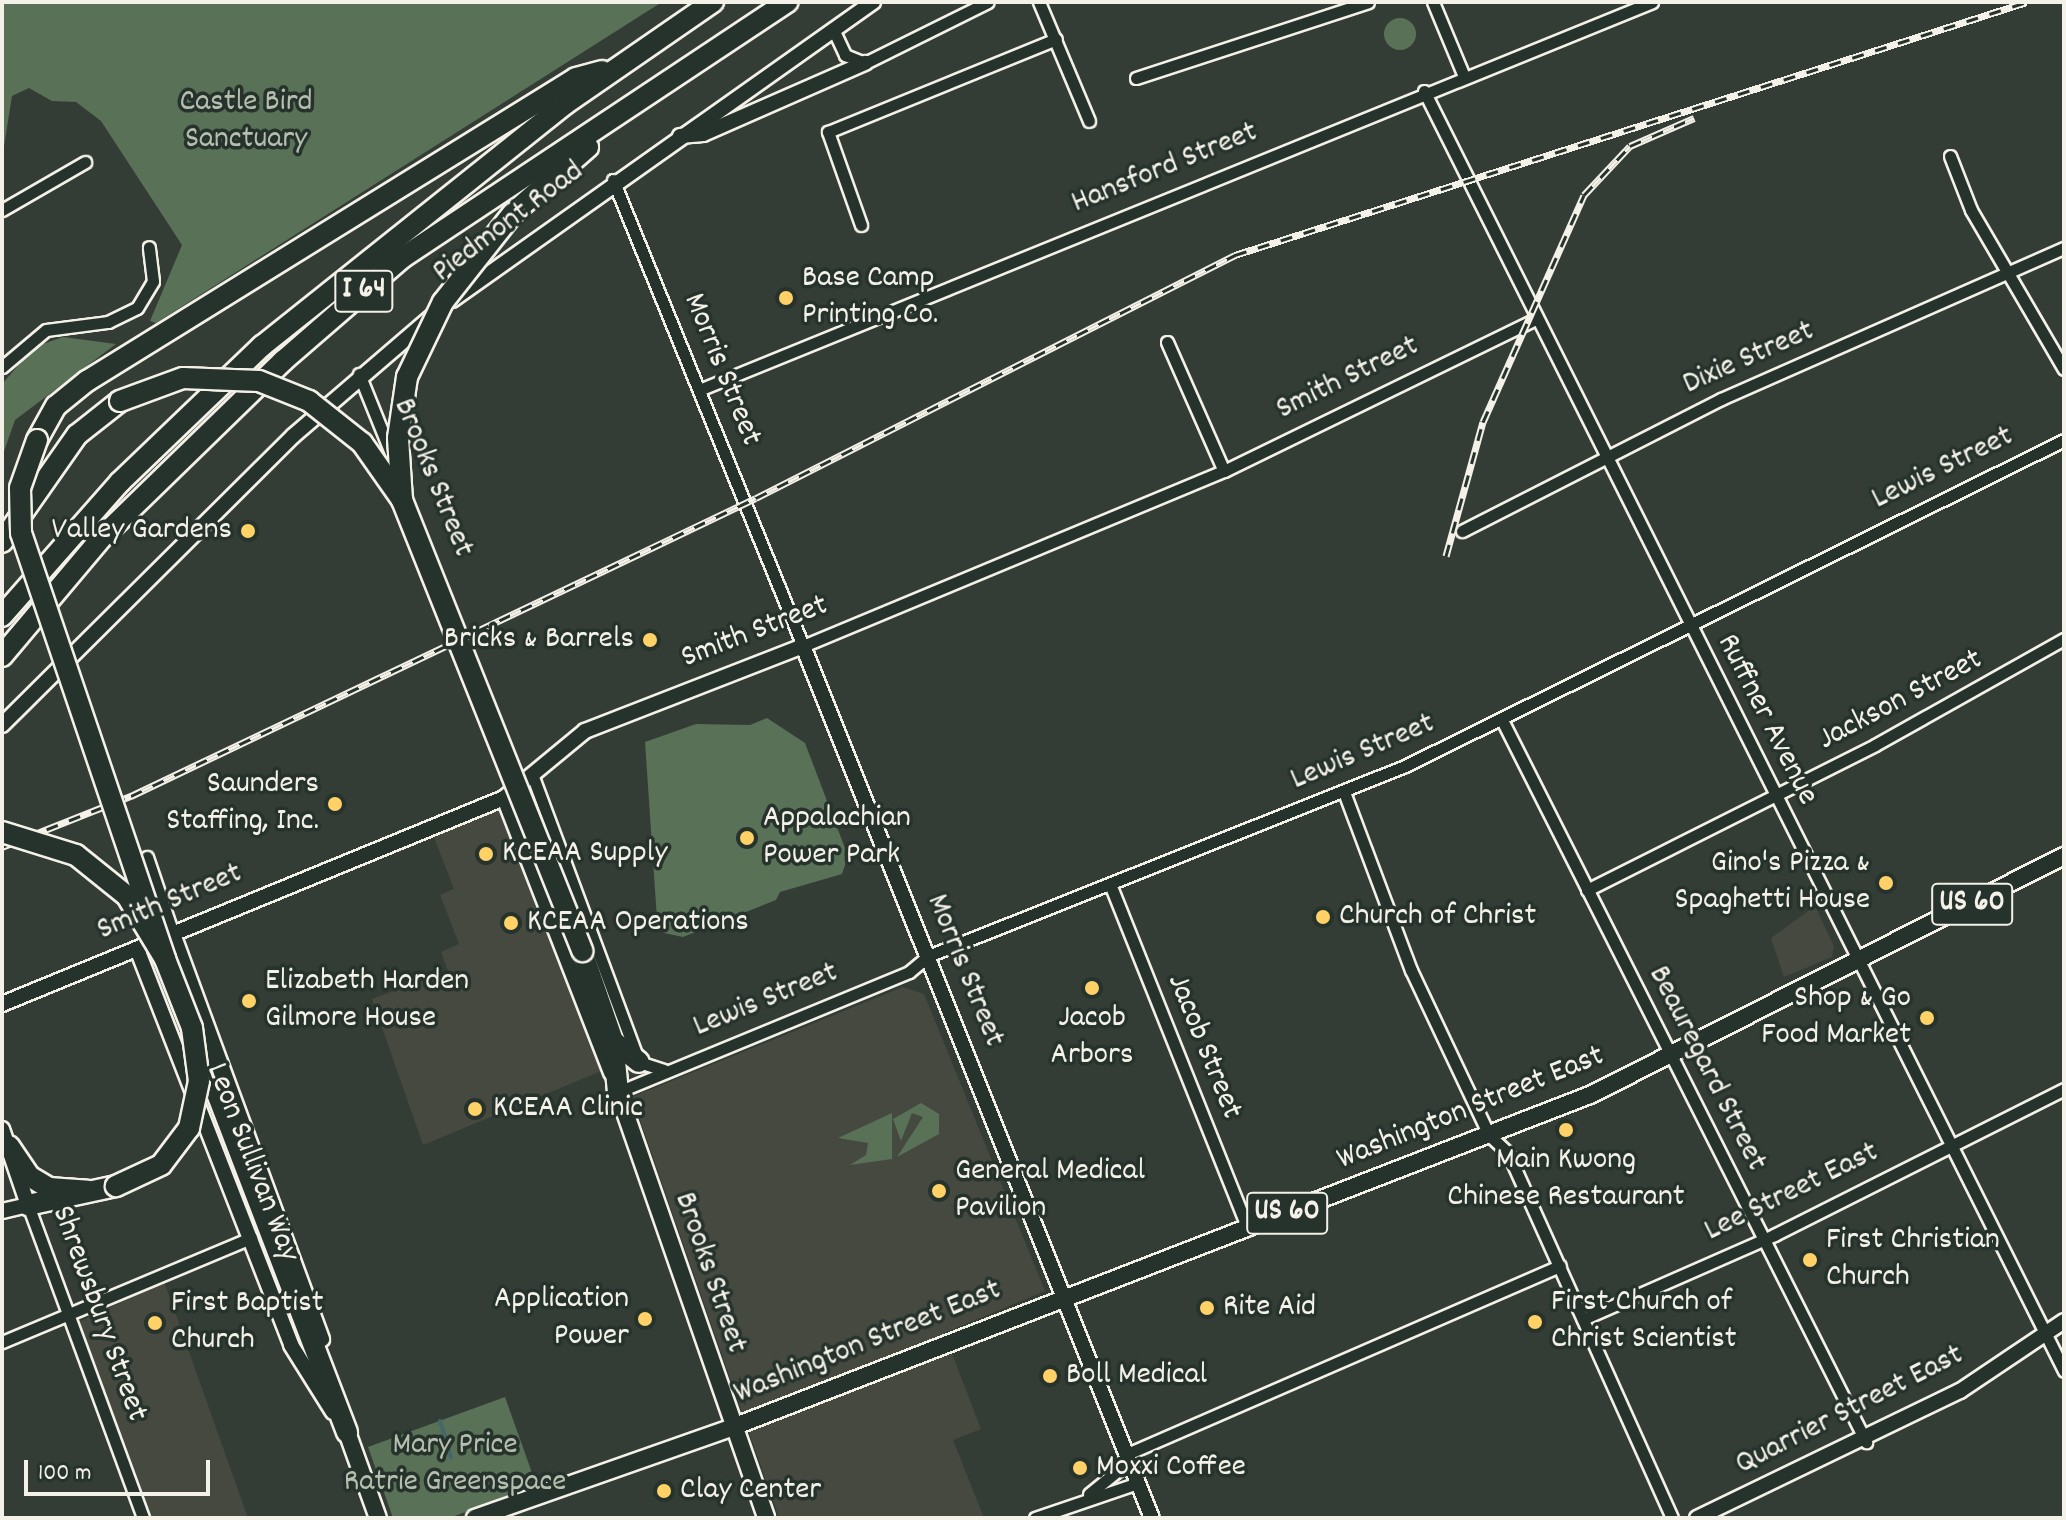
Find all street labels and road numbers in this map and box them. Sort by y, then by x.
street label: Hansford Street [1066,114,1264,224]
street label: Piedmont Road [426,154,592,292]
road number: I 64 [334,265,394,317]
street label: Morris Street [673,288,769,452]
street label: Dixie Street [1678,313,1820,405]
street label: Smith Street [1271,328,1425,430]
street label: Brooks Street [383,393,481,563]
street label: Lewis Street [1866,418,2020,520]
street label: Smith Street [676,588,834,678]
street label: Ruffner Avenue [1707,628,1825,812]
street label: Jackson Street [1812,642,1990,760]
street label: Lewis Street [1285,706,1441,800]
street label: Smith Street [92,855,248,951]
road number: US 60 [1930,878,2014,930]
street label: Morris Street [916,889,1012,1053]
street label: Lewis Street [688,955,844,1047]
street label: Beauregard Street [1638,960,1774,1178]
street label: Jacob Street [1157,969,1249,1125]
street label: Washington Street East [1332,1038,1610,1180]
street label: Leon Sullivan Way [196,1058,306,1268]
street label: Lee Street East [1699,1134,1885,1252]
road number: US 60 [1245,1187,1329,1239]
street label: Brooks Street [664,1188,754,1358]
street label: Shrewsbury Street [41,1201,155,1427]
street label: Washington Street East [729,1272,1007,1414]
street label: Quarrier Street East [1730,1337,1970,1485]

